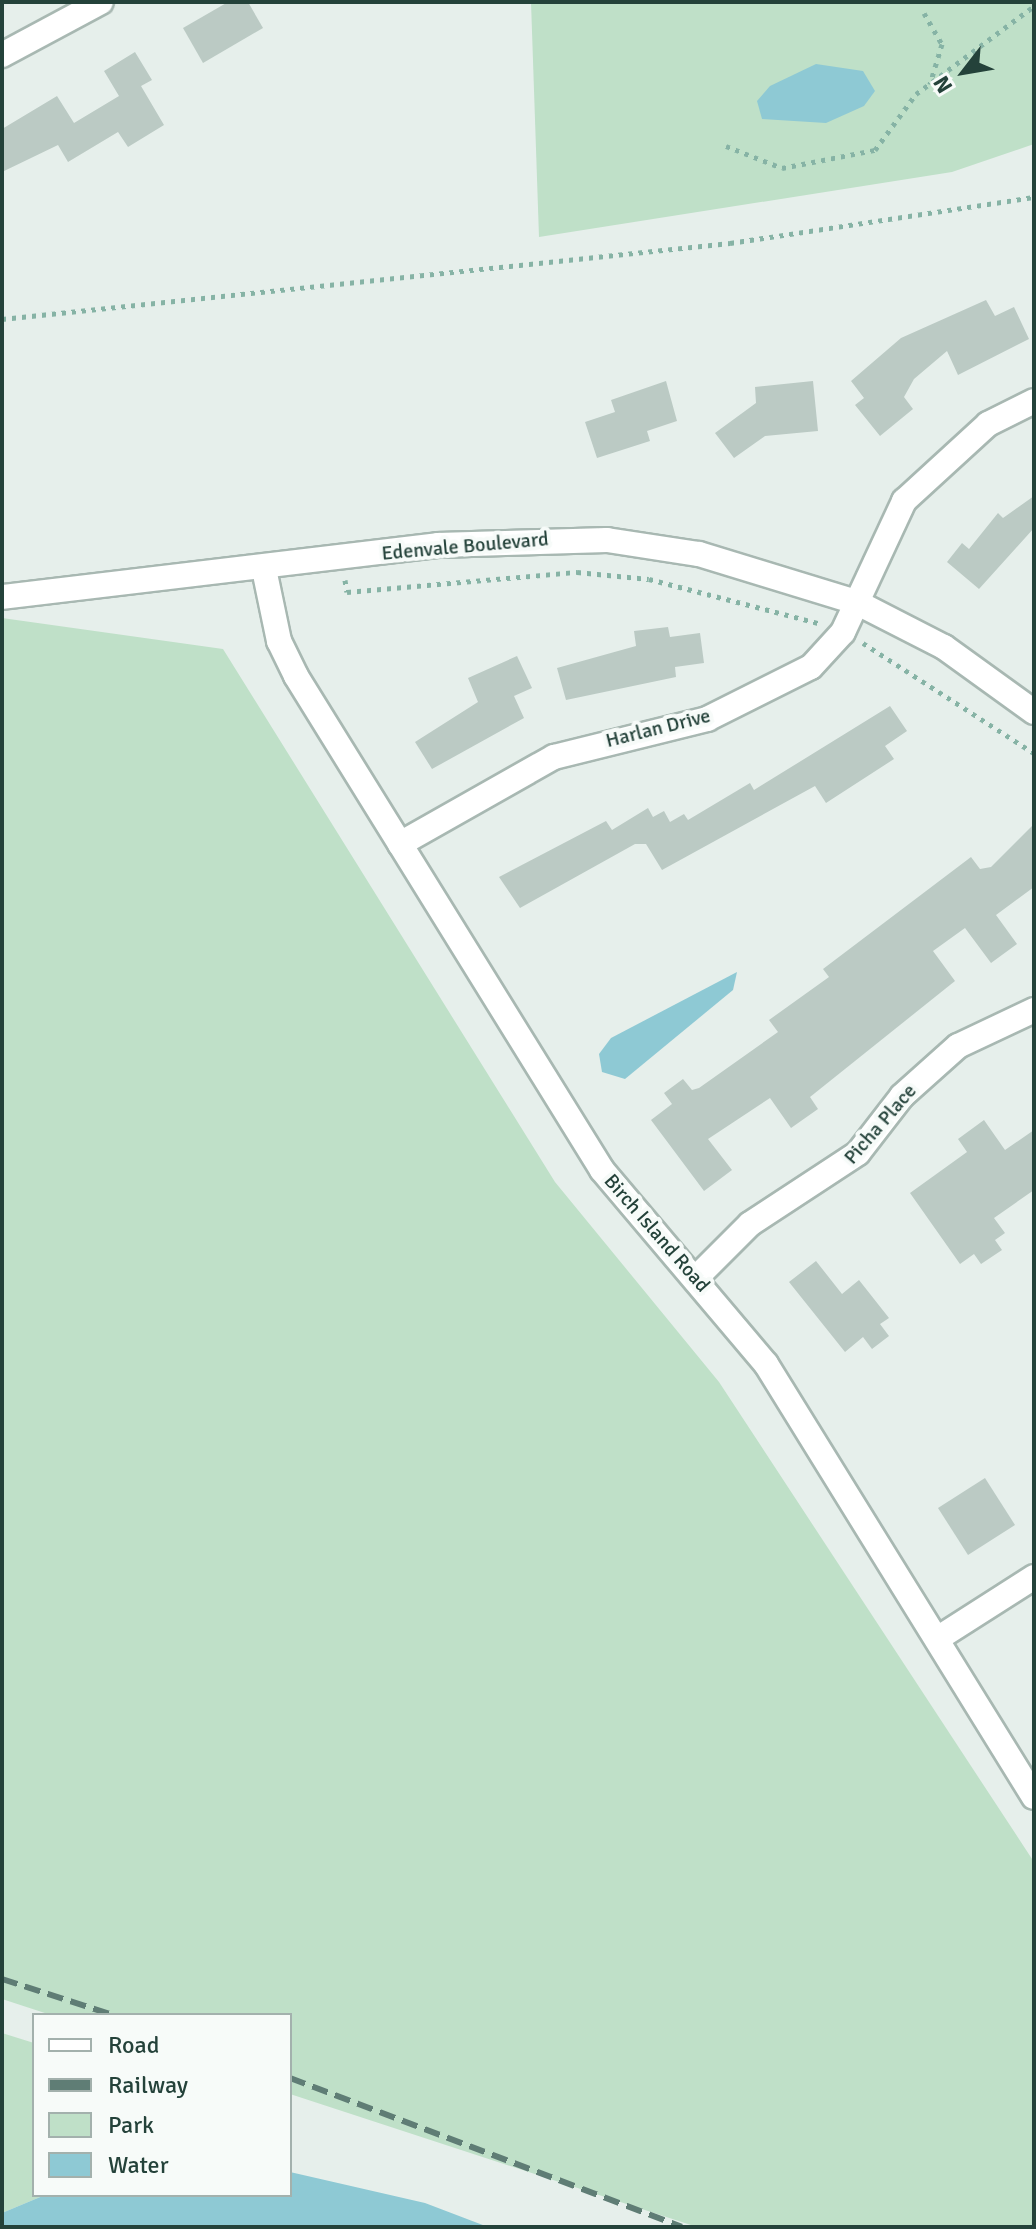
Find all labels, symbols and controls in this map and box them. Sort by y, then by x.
north arrow [924,32,1004,112]
text: N [927,71,959,98]
street label: Edenvale Boulevard [381,527,549,565]
street label: Harlan Drive [603,703,713,753]
street label: Picha Place [839,1079,921,1169]
street label: Birch Island Road [599,1169,715,1297]
legend [32,2013,292,2197]
text: Road [108,2030,159,2060]
text: Railway [108,2070,188,2100]
text: Park [108,2110,154,2140]
text: Water [108,2150,168,2180]

